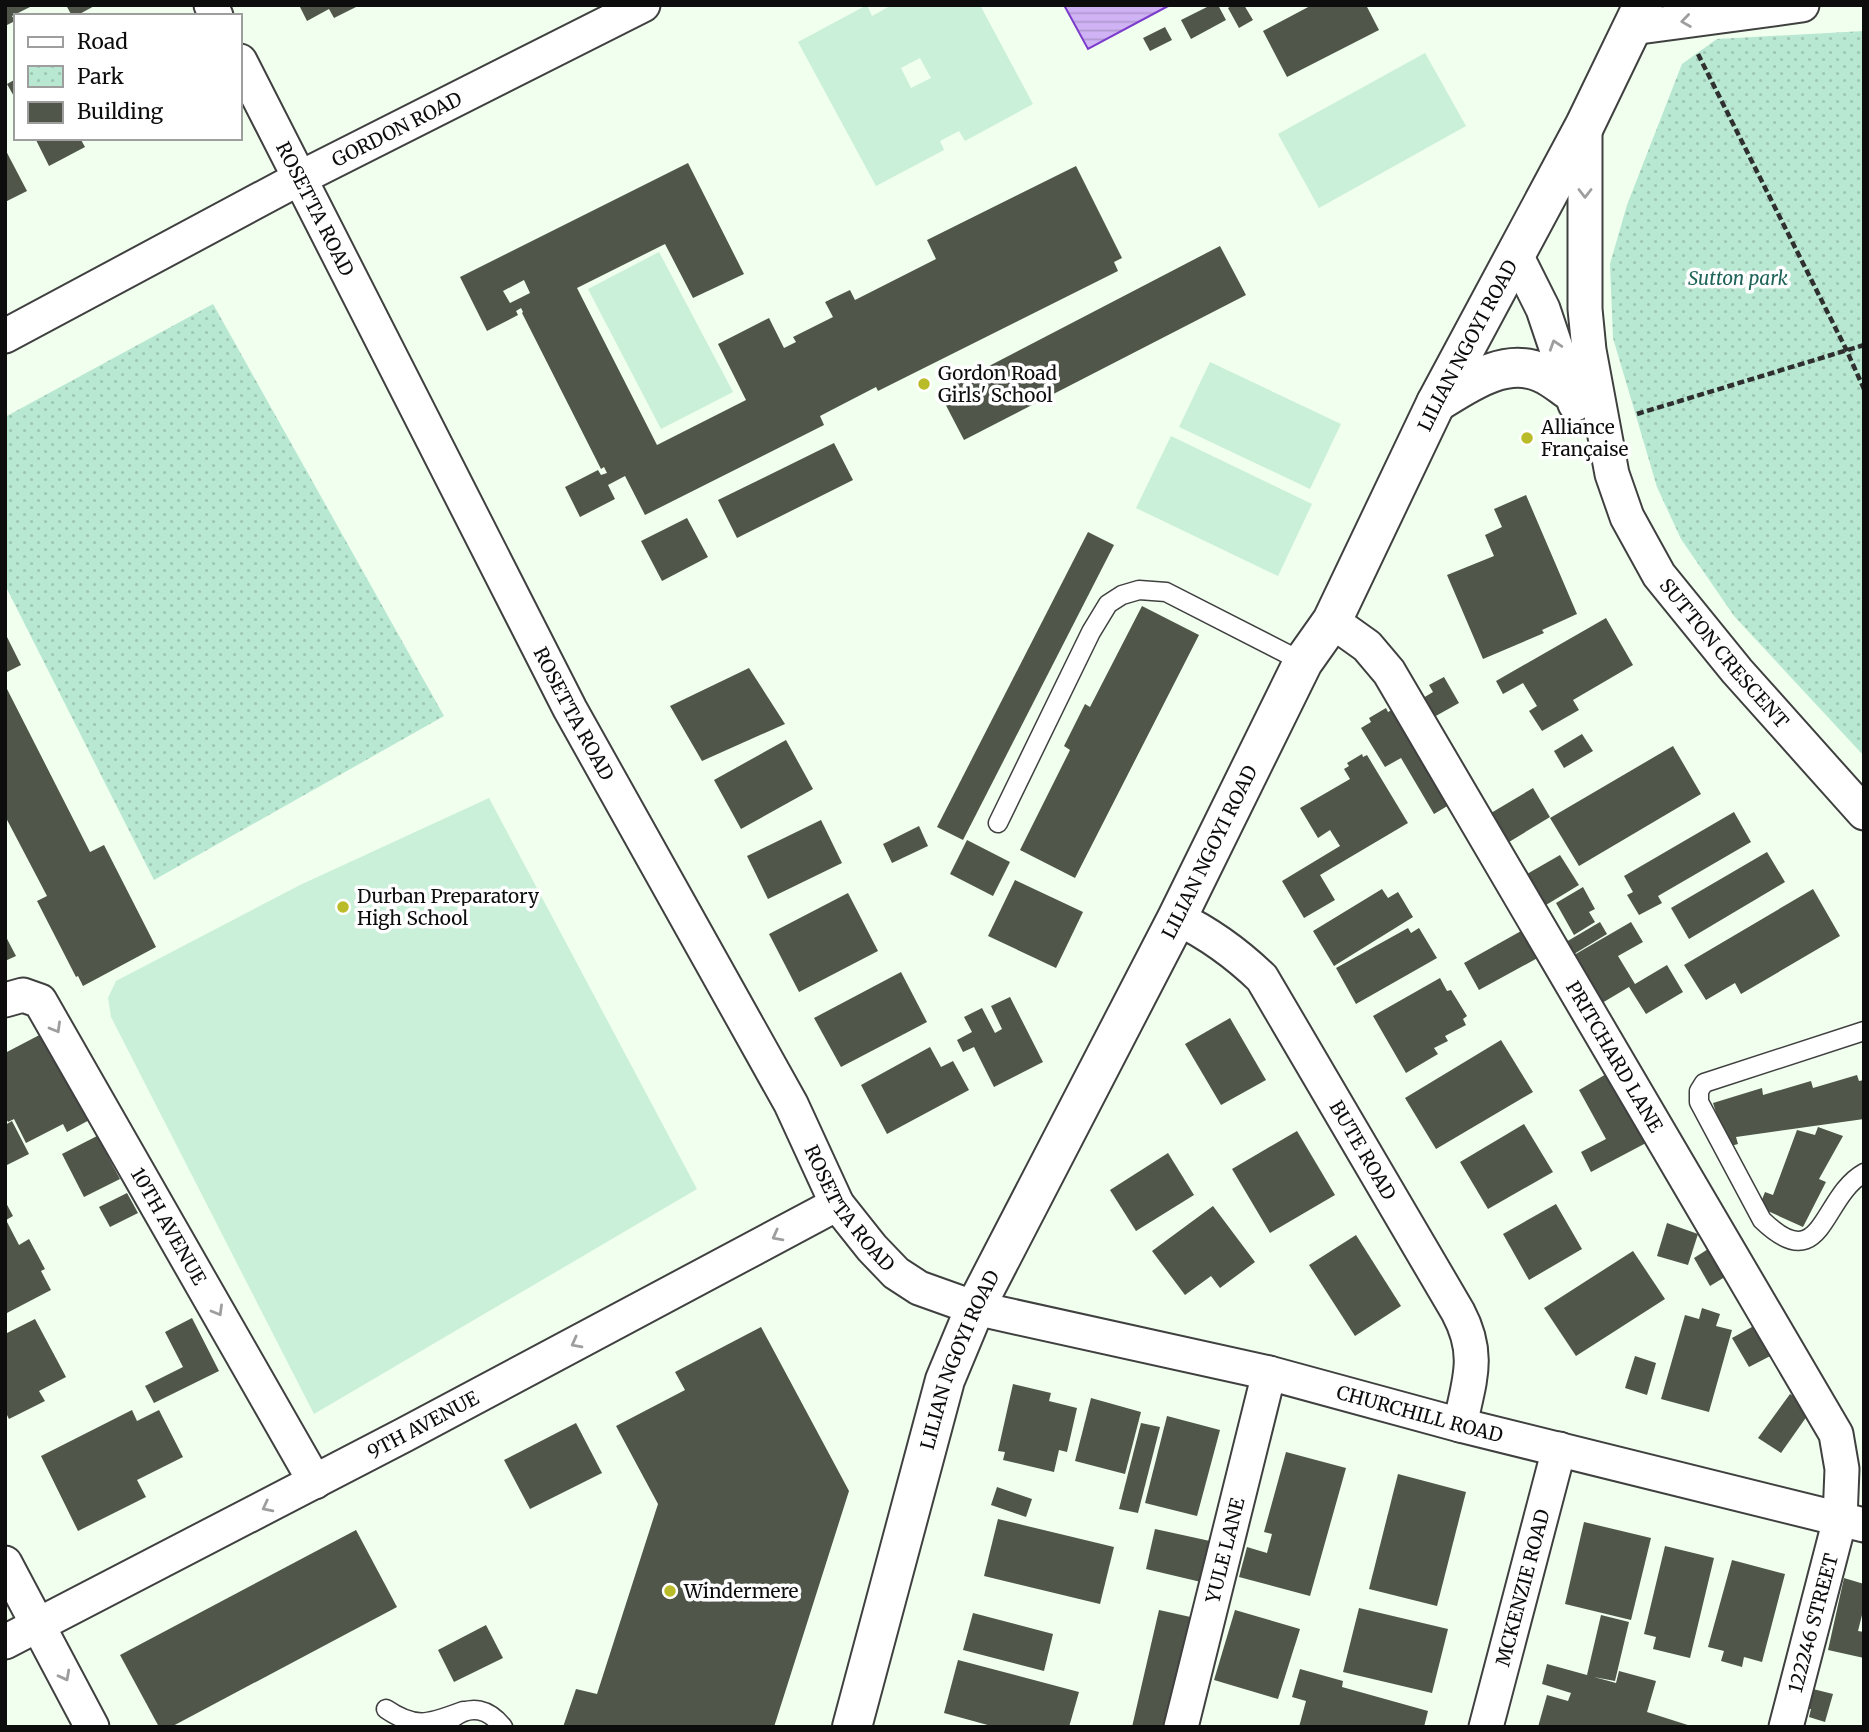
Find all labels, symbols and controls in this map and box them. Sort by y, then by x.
one-way arrow [1680,13,1692,28]
legend [14,14,242,140]
text: Road [77,28,128,55]
text: Park [77,63,124,90]
street label: GORDON ROAD [328,86,466,172]
text: Building [77,98,164,125]
street label: ROSETTA ROAD [271,138,360,280]
one-way arrow [1577,188,1593,199]
street label: LILIAN NGOYI ROAD [1412,256,1522,435]
park label: Sutton park [1688,266,1789,290]
one-way arrow [1549,340,1563,352]
place label: Gordon Road Girls' School [938,361,1057,407]
marker: Gordon Road Girls' School [916,376,932,392]
place label: Alliance Française [1540,415,1629,461]
marker: Alliance Française [1519,430,1535,446]
street label: SUTTON CRESCENT [1655,574,1794,733]
street label: ROSETTA ROAD [528,643,619,784]
street label: LILIAN NGOYI ROAD [1156,761,1262,943]
place label: Durban Preparatory High School [357,884,539,930]
marker: Durban Preparatory High School [335,899,351,915]
street label: PRITCHARD LANE [1561,977,1668,1137]
one-way arrow [48,1021,61,1034]
street label: BUTE ROAD [1325,1096,1401,1204]
street label: ROSETTA ROAD [799,1141,900,1276]
street label: 10TH AVENUE [126,1163,212,1289]
one-way arrow [772,1228,784,1241]
street label: LILIAN NGOYI ROAD [915,1266,1004,1452]
one-way arrow [209,1303,222,1316]
one-way arrow [571,1335,584,1349]
street label: CHURCHILL ROAD [1334,1380,1505,1447]
street label: 9TH AVENUE [363,1385,483,1464]
street label: YULE LANE [1200,1495,1250,1606]
one-way arrow [262,1498,274,1512]
street label: MCKENZIE ROAD [1490,1507,1555,1669]
street label: 122246 STREET [1783,1551,1843,1695]
place label: Windermere [683,1579,799,1603]
marker: Windermere [662,1583,678,1599]
one-way arrow [57,1669,70,1681]

